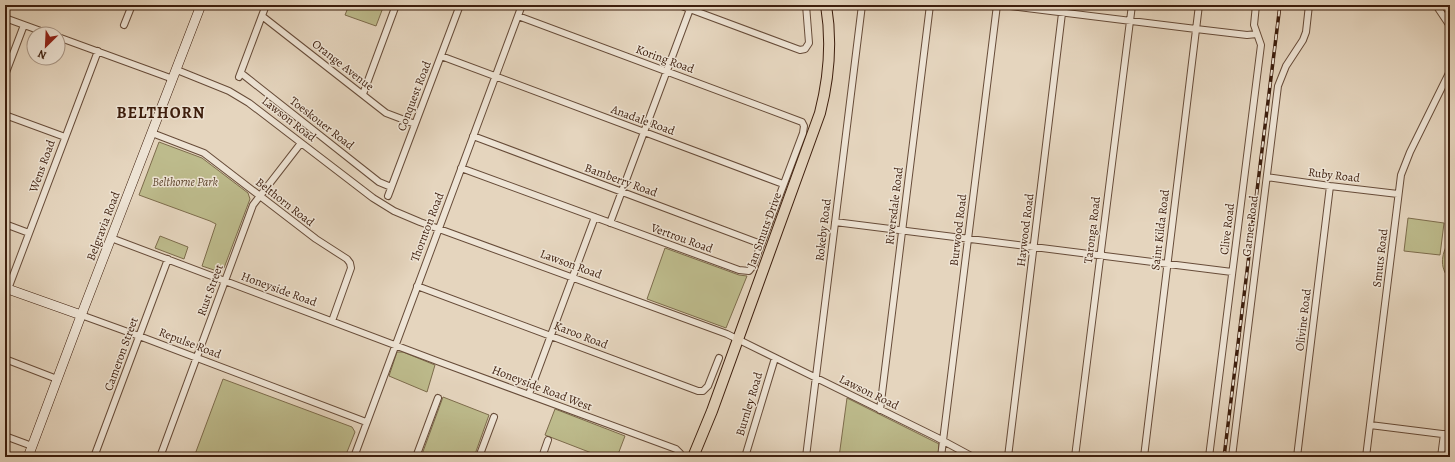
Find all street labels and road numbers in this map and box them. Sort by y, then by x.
street label: Orange Avenue [309,36,377,94]
street label: Koring Road [634,41,697,77]
street label: Conquest Road [393,58,435,133]
street label: Lawson Road [259,93,320,146]
street label: Toeskouer Road [287,93,358,154]
street label: Anadale Road [608,101,678,139]
street label: Wens Road [25,137,59,195]
street label: Bamberry Road [582,159,660,201]
street label: Ruby Road [1307,164,1361,186]
street label: Riversdale Road [881,166,907,246]
street label: Belthorn Road [252,174,318,230]
street label: Saint Kilda Road [1147,188,1173,271]
street label: Belgravia Road [82,189,124,263]
street label: Thornton Road [406,190,448,264]
street label: Jan Smuts Drive [743,190,785,270]
street label: Haywood Road [1013,192,1037,267]
street label: Burwood Road [946,193,970,267]
street label: Garnet Road [1238,194,1262,257]
street label: Taronga Road [1080,195,1104,264]
street label: Rokeby Road [811,197,835,262]
street label: Clive Road [1216,202,1238,256]
street label: Vertrou Road [648,219,716,257]
street label: Smuts Road [1368,227,1392,288]
street label: Lawson Road [538,245,605,283]
street label: Rust Street [193,262,227,318]
street label: Honeyside Road [239,268,320,310]
street label: Olivine Road [1291,287,1315,352]
street label: Cameron Street [100,315,142,393]
street label: Karoo Road [552,317,611,353]
street label: Repulse Road [156,324,224,362]
street label: Honeyside Road West [490,361,595,415]
street label: Burnley Road [732,370,766,438]
street label: Lawson Road [836,371,902,414]

